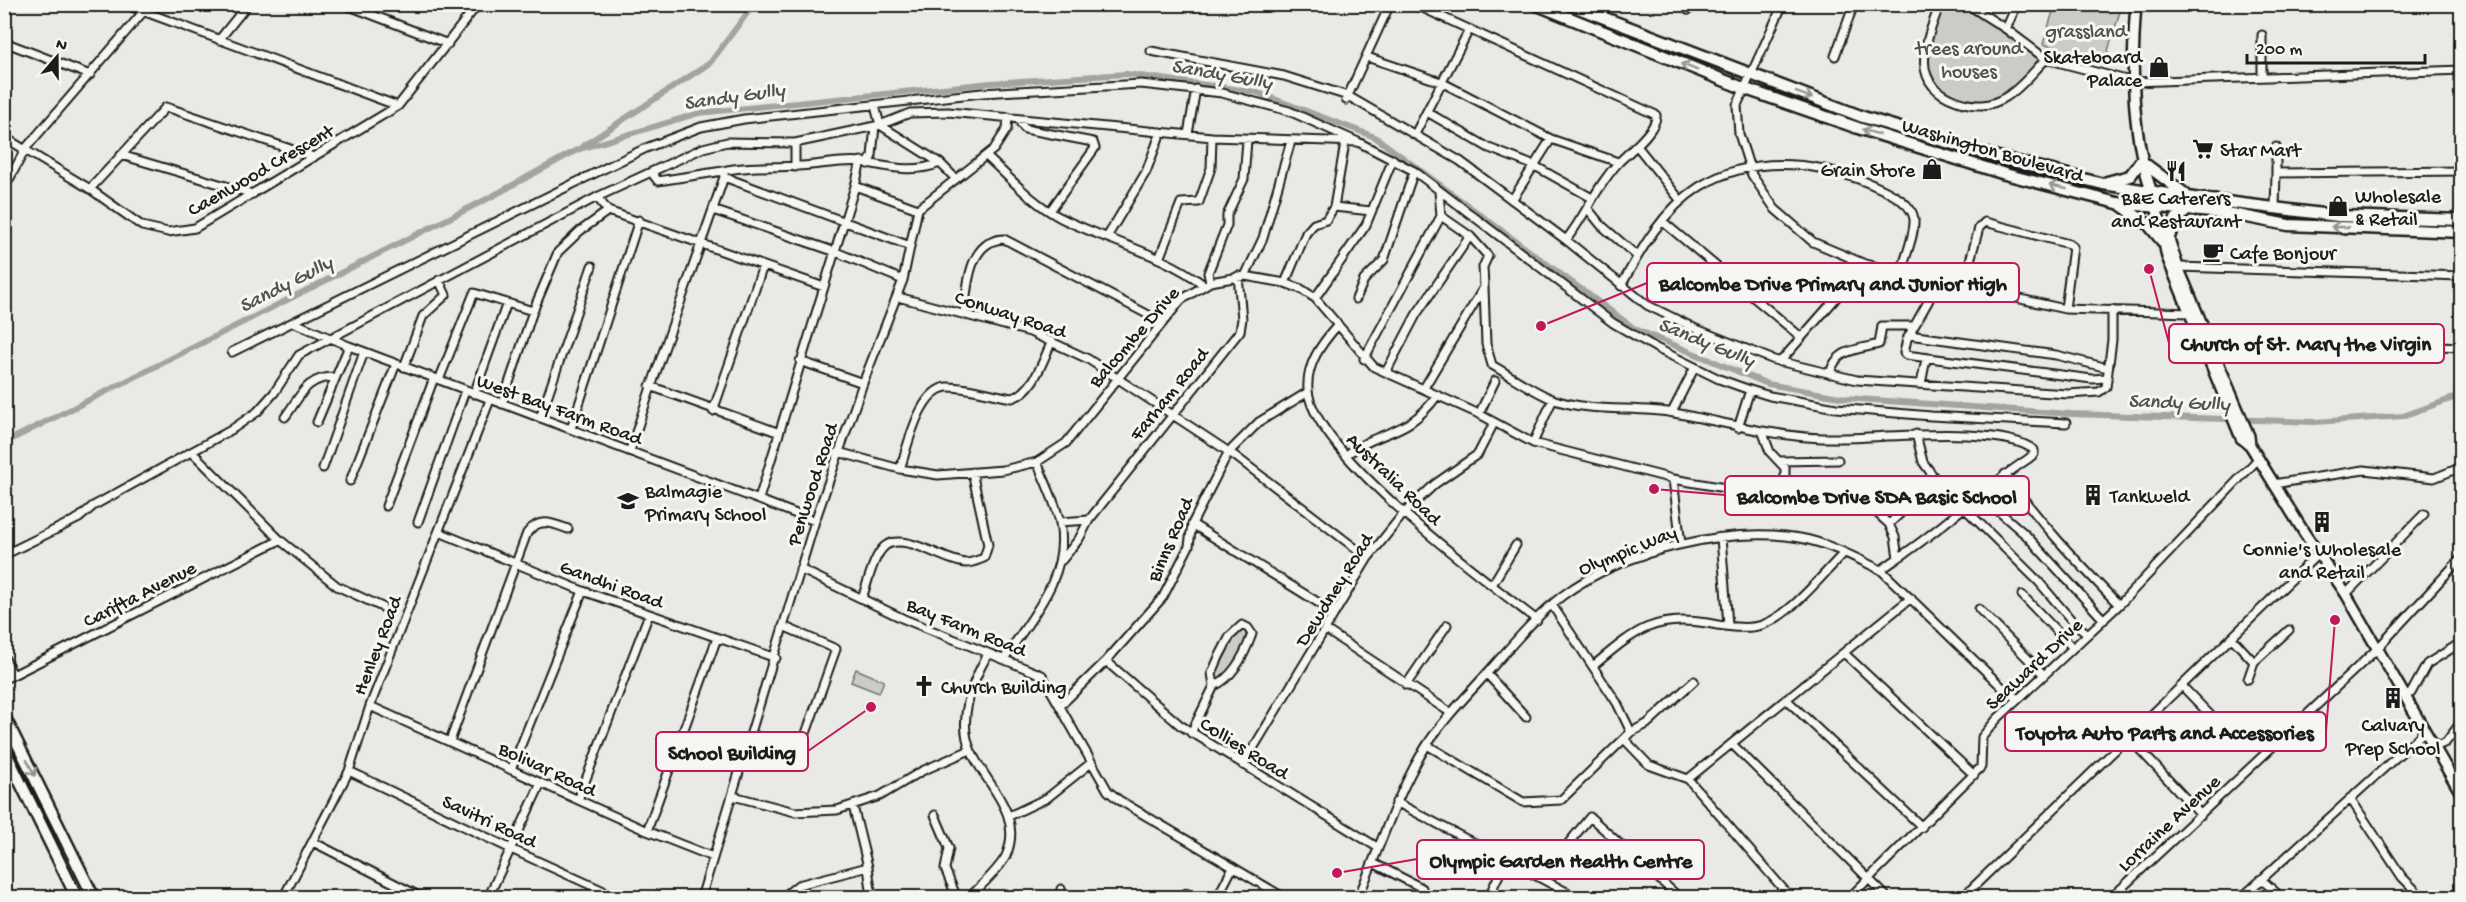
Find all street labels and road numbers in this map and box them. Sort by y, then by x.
street label: Washington Boulevard [1899,115,2088,190]
street label: Caenwood Crescent [185,120,340,223]
street label: Balcombe Drive [1085,283,1186,394]
street label: Conway Road [951,288,1071,346]
street label: Farham Road [1126,342,1217,447]
street label: West Bay Farm Road [473,371,647,453]
street label: Penwood Road [783,419,846,550]
street label: Australia Road [1340,429,1446,533]
street label: Binns Road [1144,493,1201,587]
street label: Olympic Way [1576,522,1681,582]
street label: Dewdney Road [1291,528,1381,653]
street label: Gandhi Road [556,557,668,616]
street label: Carifta Avenue [80,558,201,634]
street label: Henley Road [350,591,409,699]
street label: Bay Farm Road [902,594,1031,665]
street label: Seaward Drive [1982,614,2089,716]
street label: Collies Road [1194,714,1294,788]
street label: Bolivar Road [493,738,601,805]
street label: Lorraine Avenue [2114,771,2227,878]
street label: Savitri Road [438,791,541,856]

